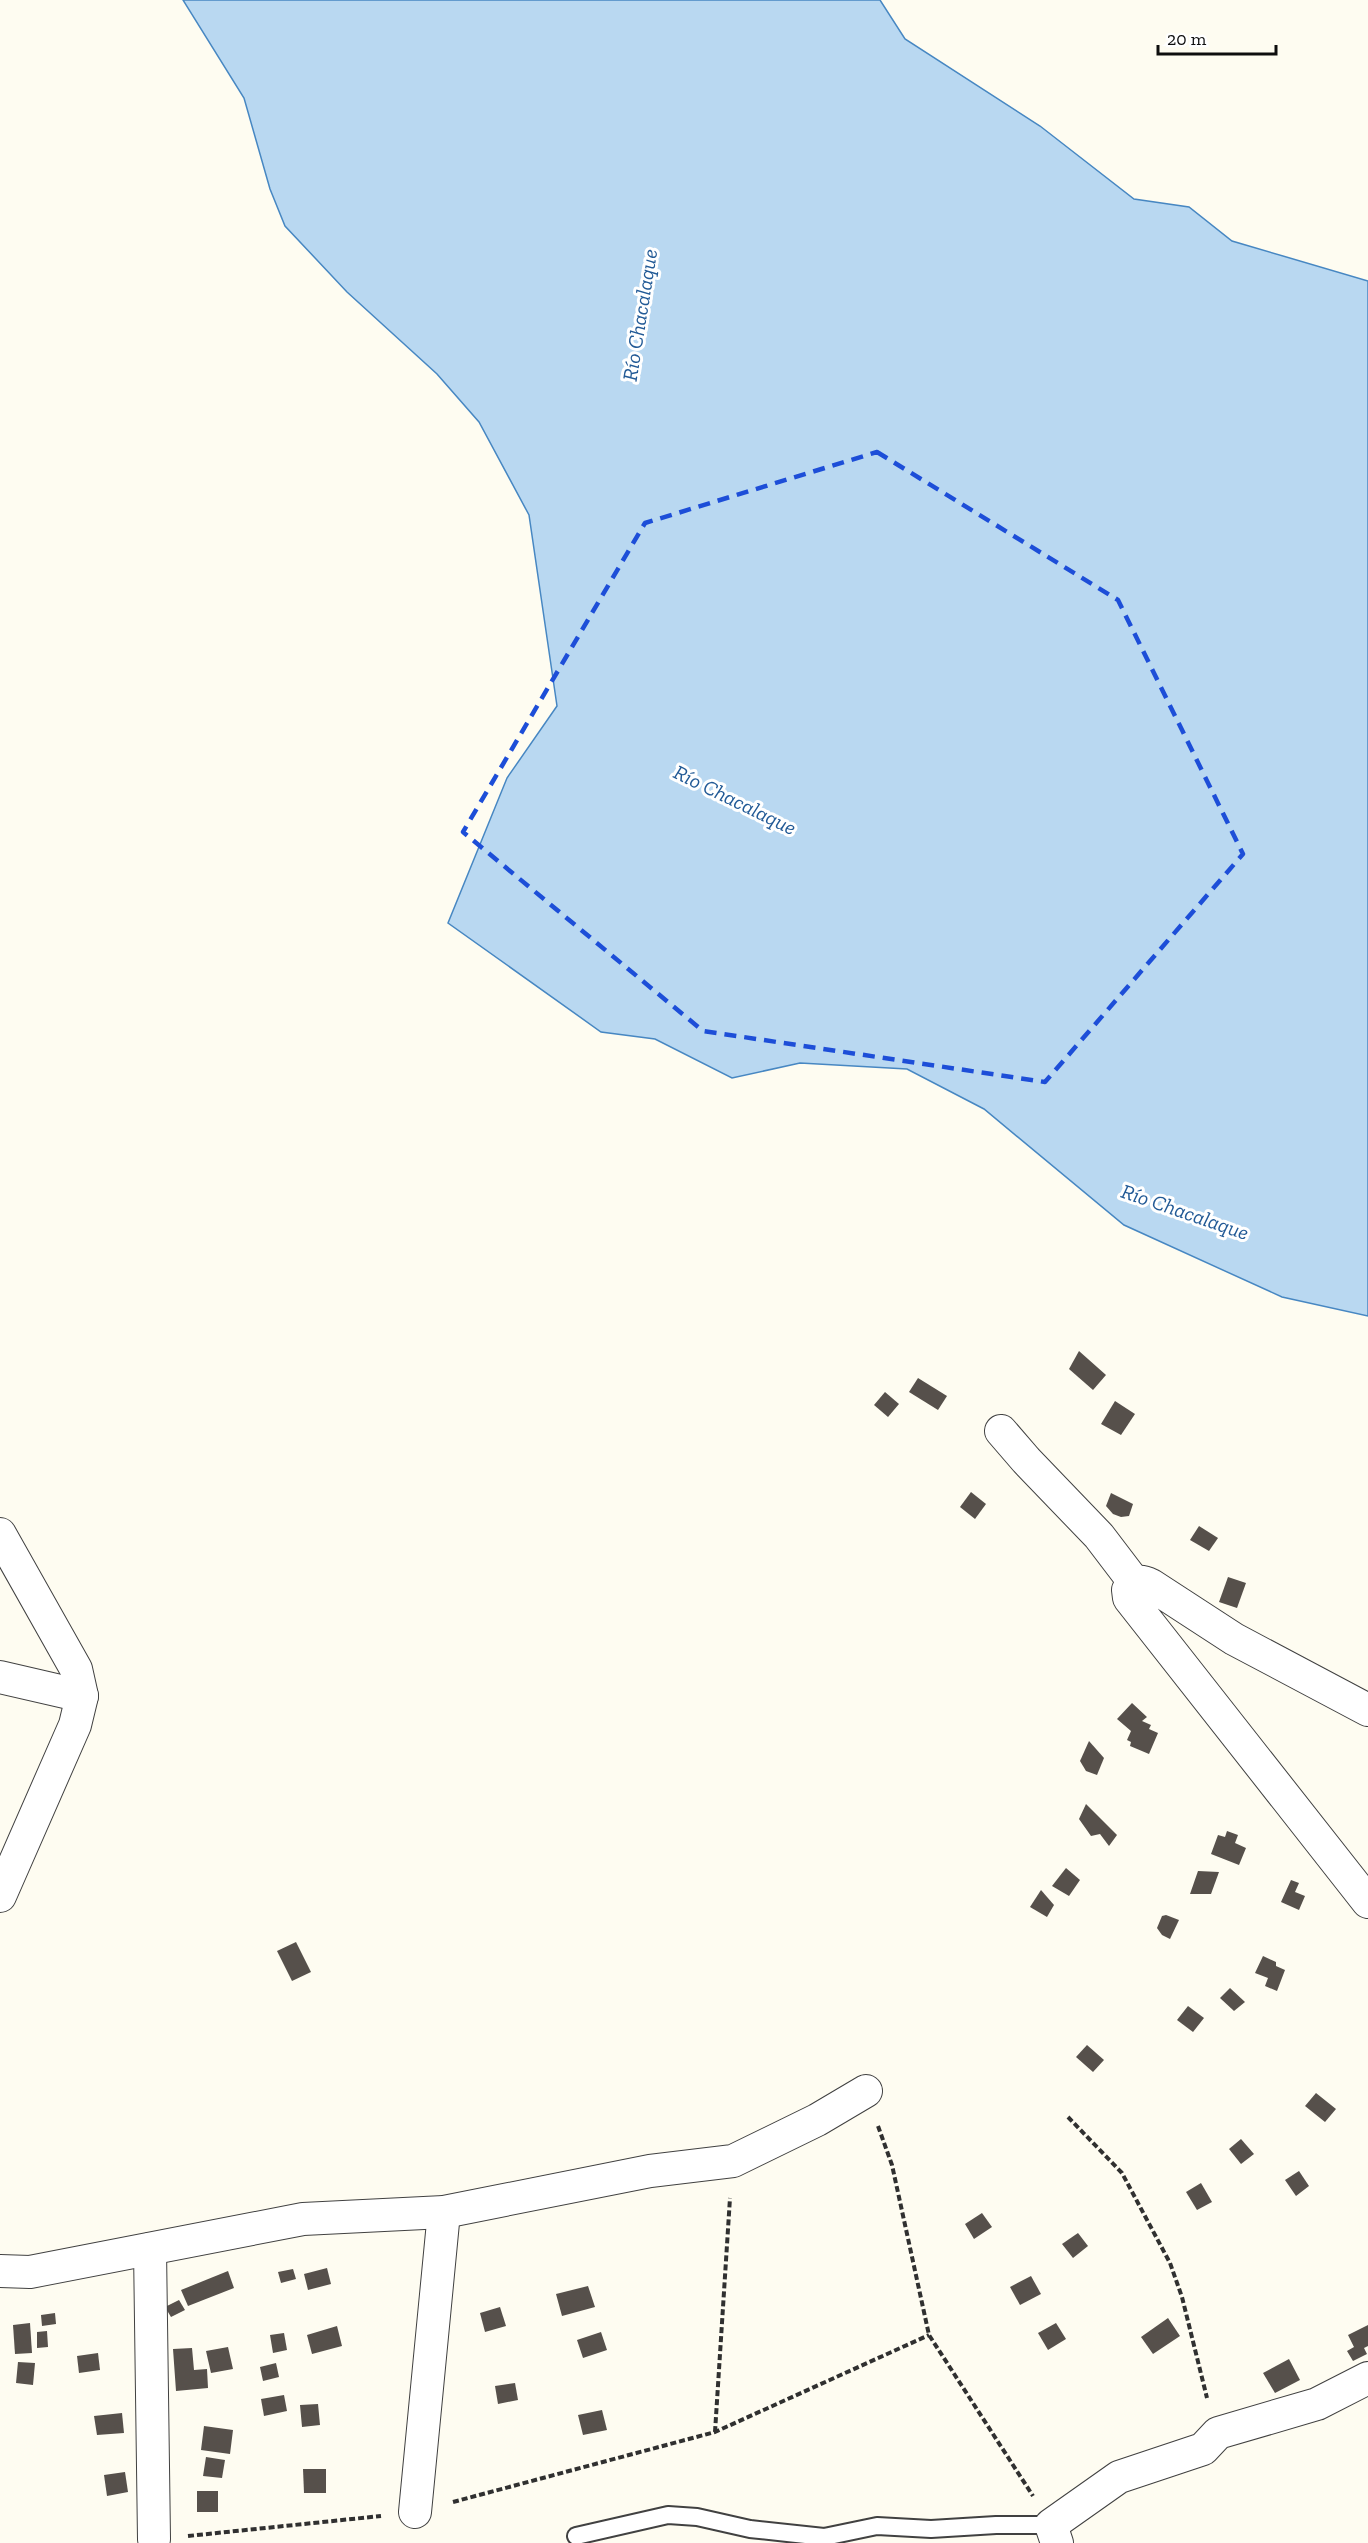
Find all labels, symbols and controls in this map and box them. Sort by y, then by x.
scale bar [1158,18,1276,56]
text: 20 m [1167,28,1207,50]
water label: Río Chacalaque [617,247,662,383]
water label: Río Chacalaque [670,759,801,840]
water label: Río Chacalaque [1118,1178,1252,1245]

